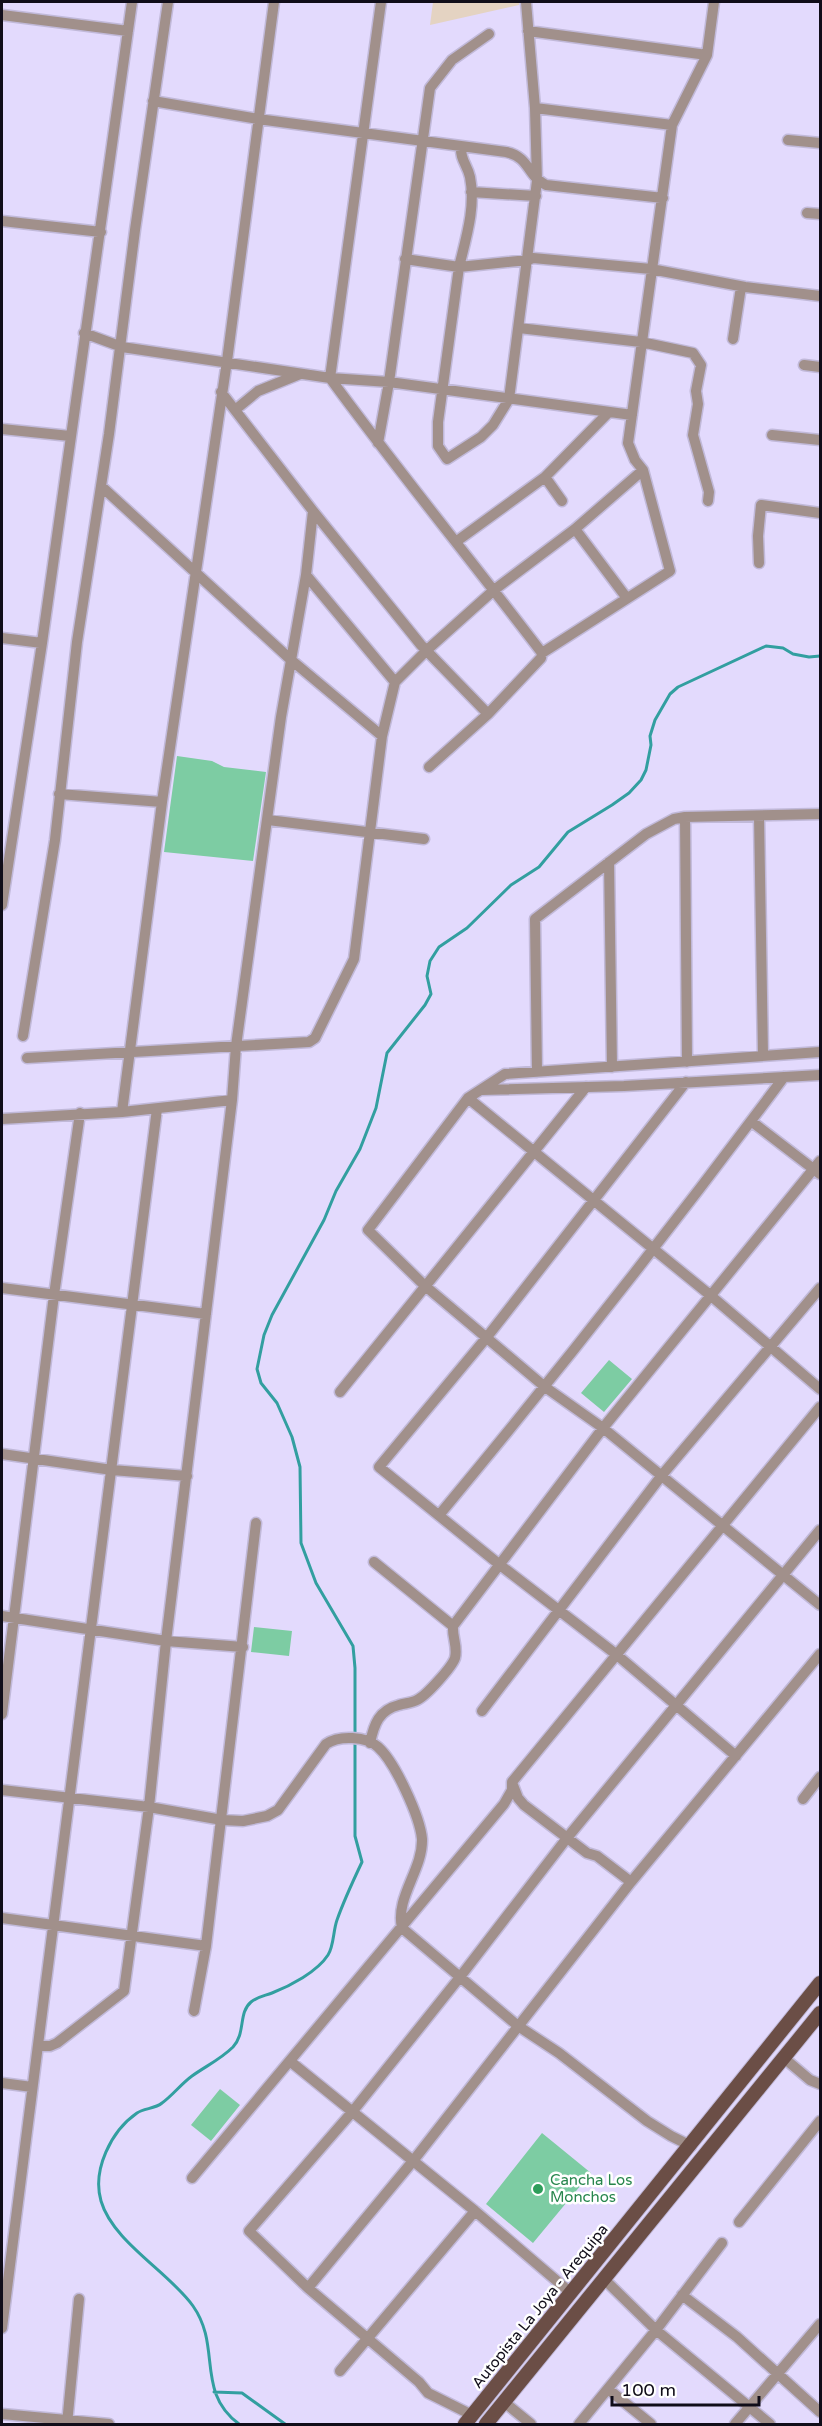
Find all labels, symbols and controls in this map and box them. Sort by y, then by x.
place label: Cancha Los Monchos [550,2171,632,2206]
marker: Cancha Los Monchos [531,2182,545,2196]
street label: Autopista La Joya - Arequipa [468,2220,612,2392]
scale bar [612,2369,759,2407]
text: 100 m [621,2379,676,2401]

